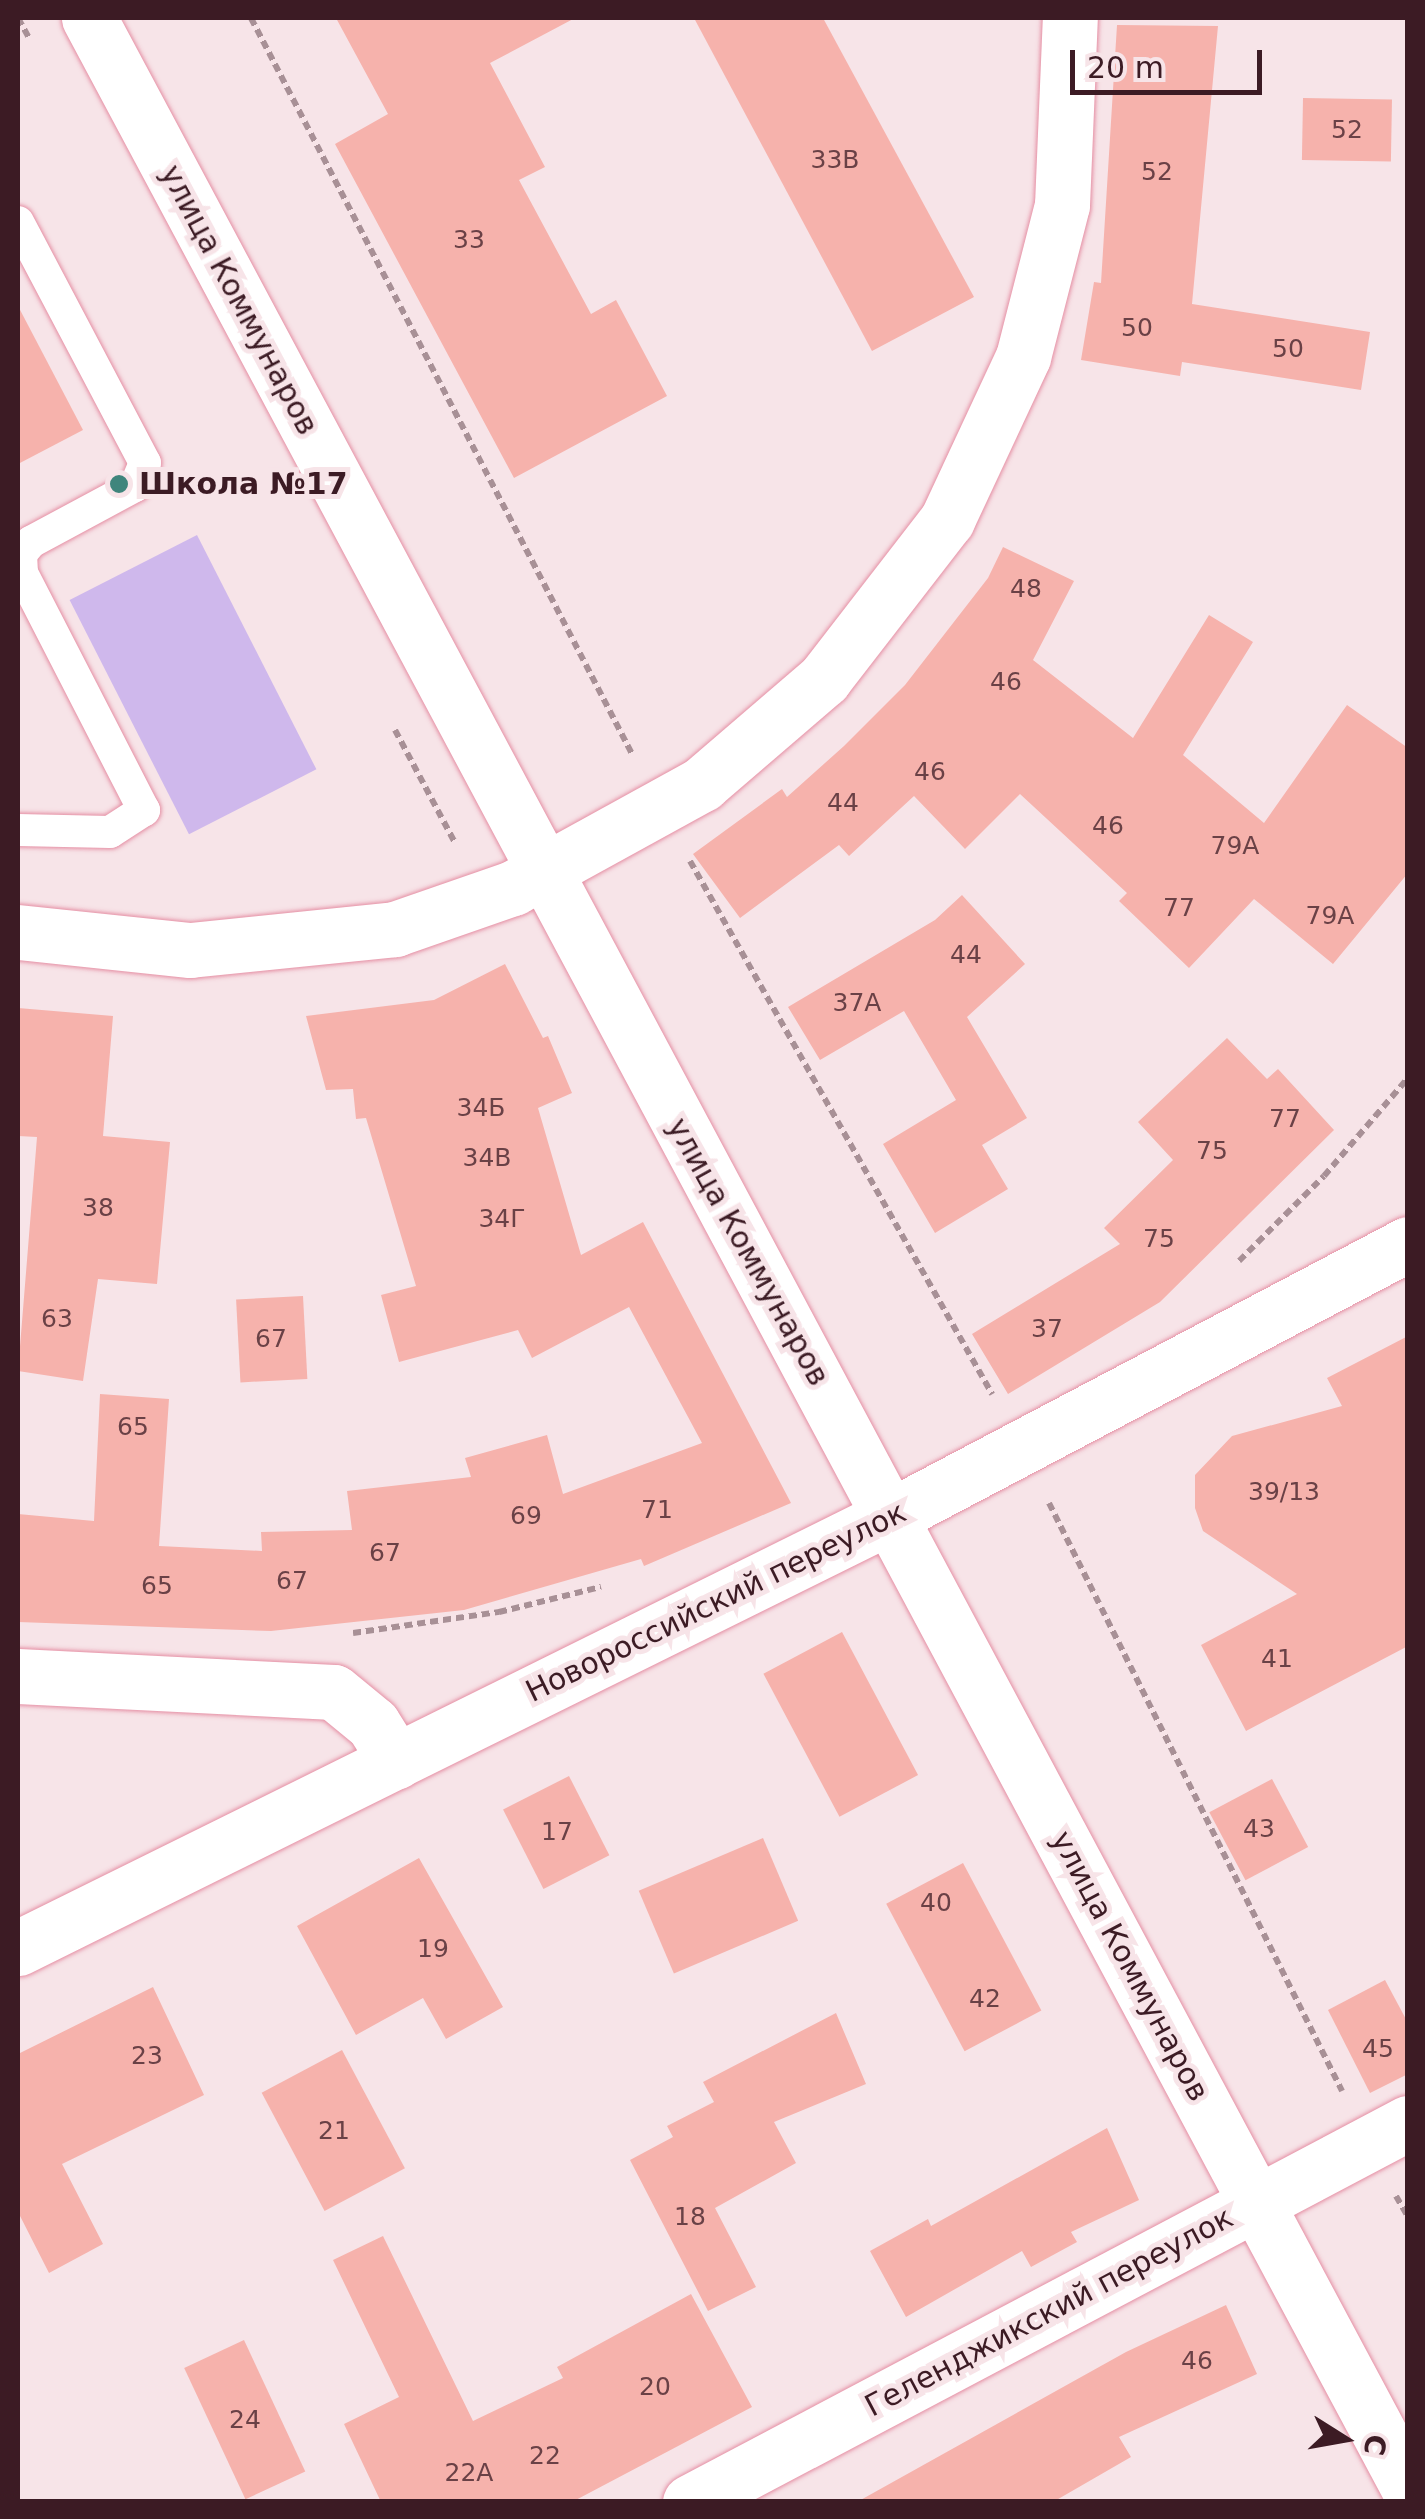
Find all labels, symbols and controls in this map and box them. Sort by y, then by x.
scale bar [1075,30,1268,92]
text: 20 m [1087,50,1164,85]
house number: 52 [1331,115,1363,145]
house number: 33В [811,145,859,175]
house number: 52 [1141,157,1173,187]
street label: улица Коммунаров [153,159,325,441]
house number: 33 [453,225,485,255]
house number: 50 [1121,313,1153,343]
house number: 50 [1272,334,1304,364]
place label: Школа №17 [139,466,348,502]
marker: Школа №17 [108,473,130,495]
house number: 48 [1010,574,1042,604]
house number: 46 [990,667,1022,697]
house number: 46 [914,757,946,787]
house number: 44 [827,788,859,818]
house number: 46 [1092,811,1124,841]
house number: 79А [1211,831,1259,861]
house number: 77 [1163,893,1195,923]
house number: 79А [1306,901,1354,931]
house number: 44 [950,940,982,970]
house number: 37А [833,988,881,1018]
house number: 34Б [457,1093,505,1123]
house number: 77 [1269,1104,1301,1134]
street label: улица Коммунаров [659,1112,837,1392]
house number: 75 [1196,1136,1228,1166]
house number: 34В [463,1143,511,1173]
house number: 38 [82,1193,114,1223]
house number: 34Г [478,1204,526,1234]
house number: 75 [1143,1224,1175,1254]
house number: 63 [41,1304,73,1334]
house number: 37 [1031,1314,1063,1344]
house number: 67 [255,1324,287,1354]
house number: 65 [117,1412,149,1442]
house number: 39/13 [1248,1477,1320,1507]
street label: Новороссийский переулок [520,1494,912,1710]
house number: 71 [641,1495,673,1525]
house number: 69 [510,1501,542,1531]
house number: 67 [369,1538,401,1568]
house number: 67 [276,1566,308,1596]
house number: 65 [141,1571,173,1601]
house number: 41 [1261,1644,1293,1674]
house number: 43 [1243,1814,1275,1844]
house number: 17 [541,1817,573,1847]
street label: улица Коммунаров [1044,1825,1216,2107]
house number: 40 [920,1888,952,1918]
house number: 19 [417,1934,449,1964]
house number: 42 [969,1984,1001,2014]
house number: 45 [1362,2034,1394,2064]
house number: 23 [131,2041,163,2071]
house number: 21 [318,2116,350,2146]
street label: Геленджикский переулок [859,2200,1239,2424]
house number: 18 [674,2202,706,2232]
house number: 46 [1181,2346,1213,2376]
house number: 20 [639,2372,671,2402]
north arrow [1295,2389,1395,2489]
house number: 24 [229,2405,261,2435]
text: С [1357,2432,1393,2458]
house number: 22 [529,2441,561,2471]
house number: 22А [445,2458,493,2488]

